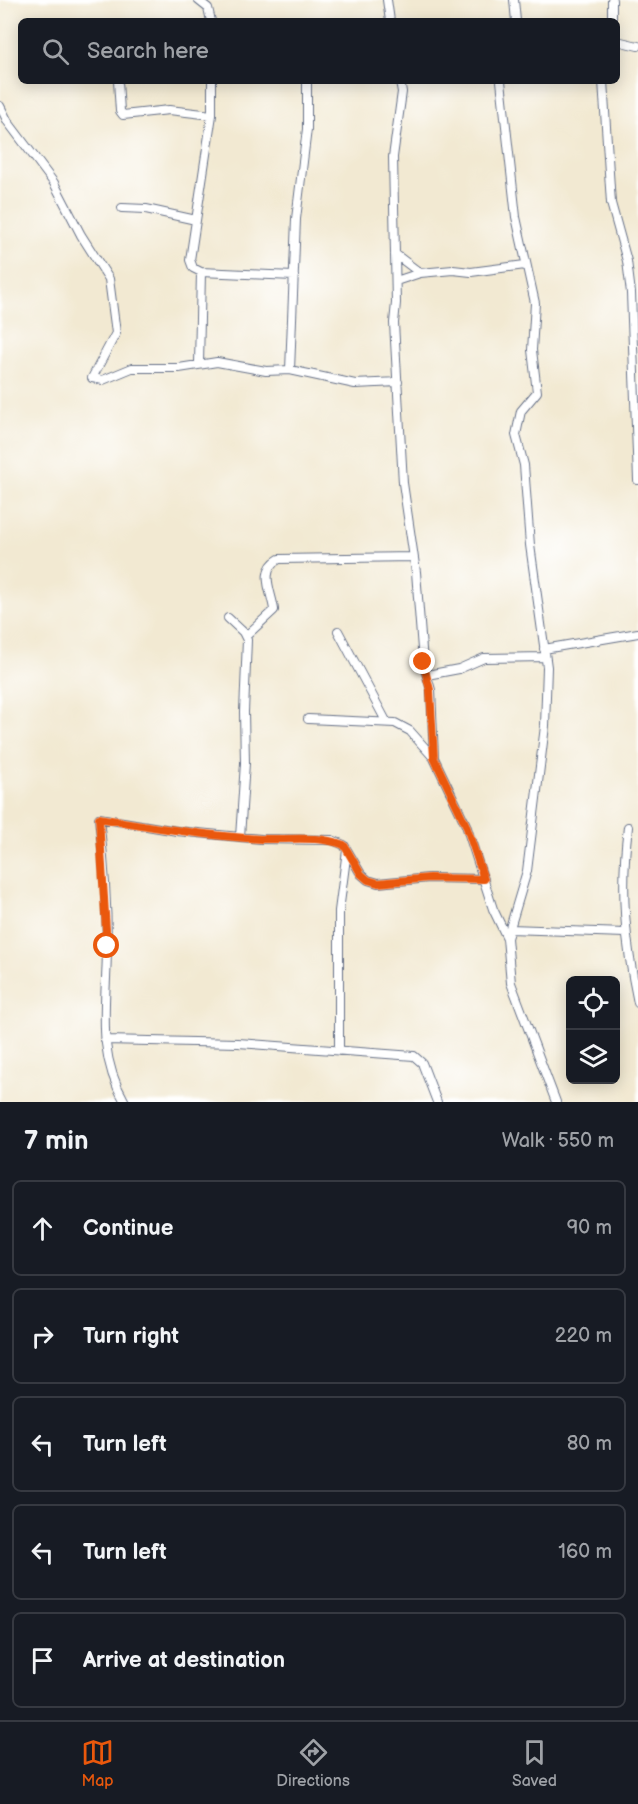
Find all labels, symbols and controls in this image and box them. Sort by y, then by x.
search box [18,18,620,84]
icon: search [39,35,72,68]
text: Search here [87,38,209,65]
route end [409,648,435,674]
route start [93,932,119,958]
map controls [566,976,620,1084]
button: locate [566,976,620,1030]
button: layers [566,1030,620,1084]
text: 7 min [24,1126,88,1157]
text: Walk · 550 m [502,1129,614,1153]
icon: ahead [26,1212,59,1245]
text: Continue [83,1215,173,1242]
text: 90 m [567,1216,612,1240]
icon: right [26,1320,59,1353]
text: Turn right [83,1323,179,1350]
text: 220 m [555,1324,612,1348]
icon: left [26,1428,59,1461]
text: Turn left [83,1431,167,1458]
text: 80 m [567,1432,612,1456]
icon: left [26,1536,59,1569]
text: Turn left [83,1539,167,1566]
text: 160 m [558,1540,612,1564]
icon: arrive [26,1644,59,1677]
text: Arrive at destination [83,1647,285,1674]
tab: Map [81,1736,114,1791]
tab: Directions [276,1736,350,1791]
tab: Saved [512,1736,557,1791]

